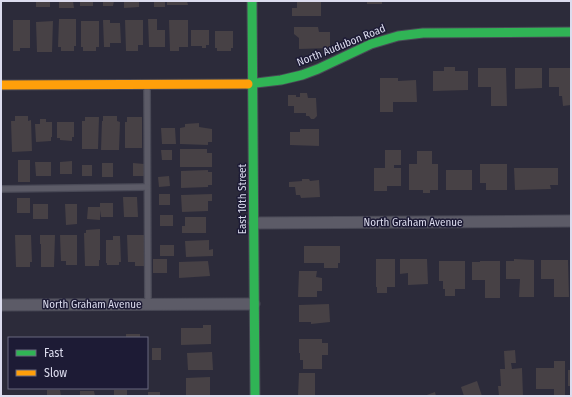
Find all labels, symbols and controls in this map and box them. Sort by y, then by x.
street label: North Audubon Road [295,22,387,69]
street label: East 10th Street [236,163,249,234]
street label: North Graham Avenue [364,216,462,229]
street label: North Graham Avenue [43,298,141,311]
legend [8,337,148,389]
text: Fast [44,346,63,360]
text: Slow [44,366,67,380]

